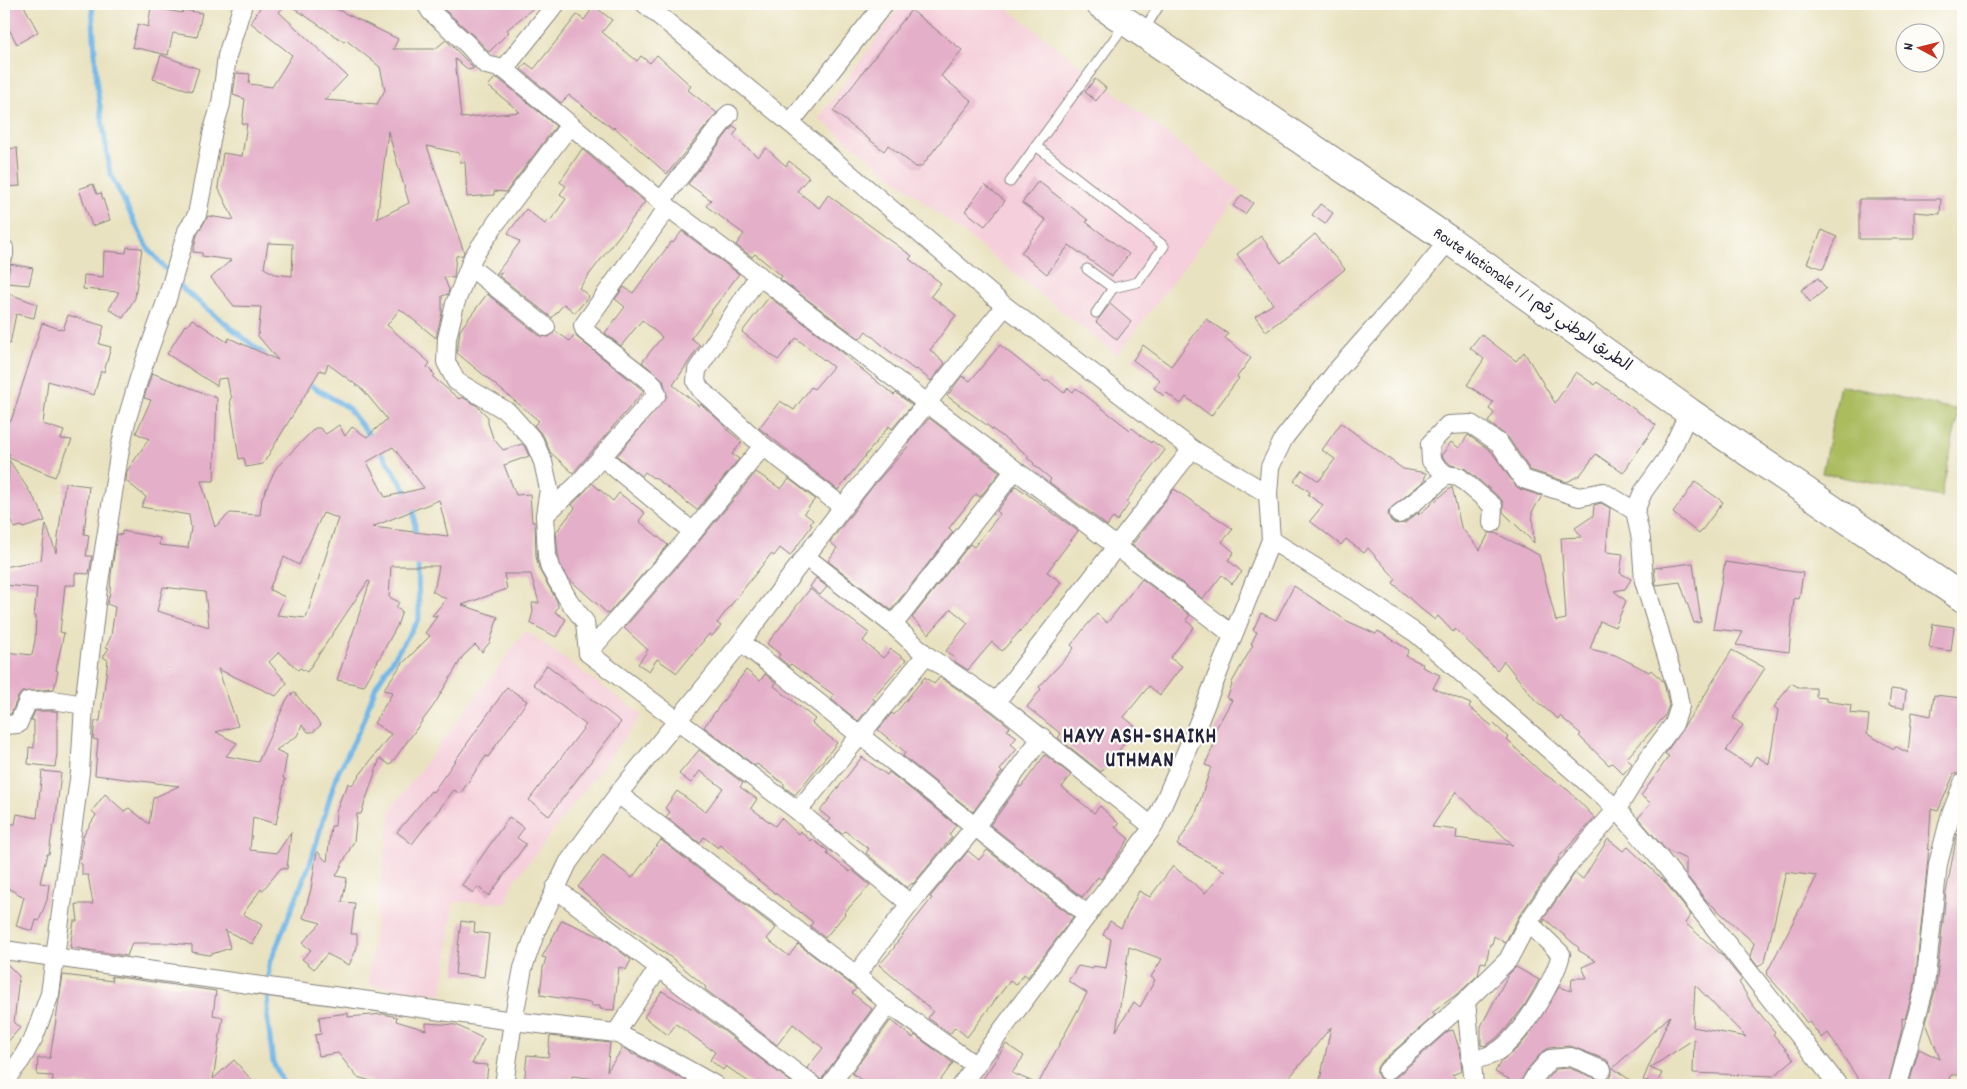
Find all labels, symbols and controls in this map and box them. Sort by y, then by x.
north arrow [1894,22,1944,72]
text: N [1899,42,1919,51]
street label: Route Nationale 1 / الطريق الوطني رقم 1 [1427,222,1636,378]
district label: HAYY ASH-SHAIKH UTHMAN [1063,723,1217,777]

